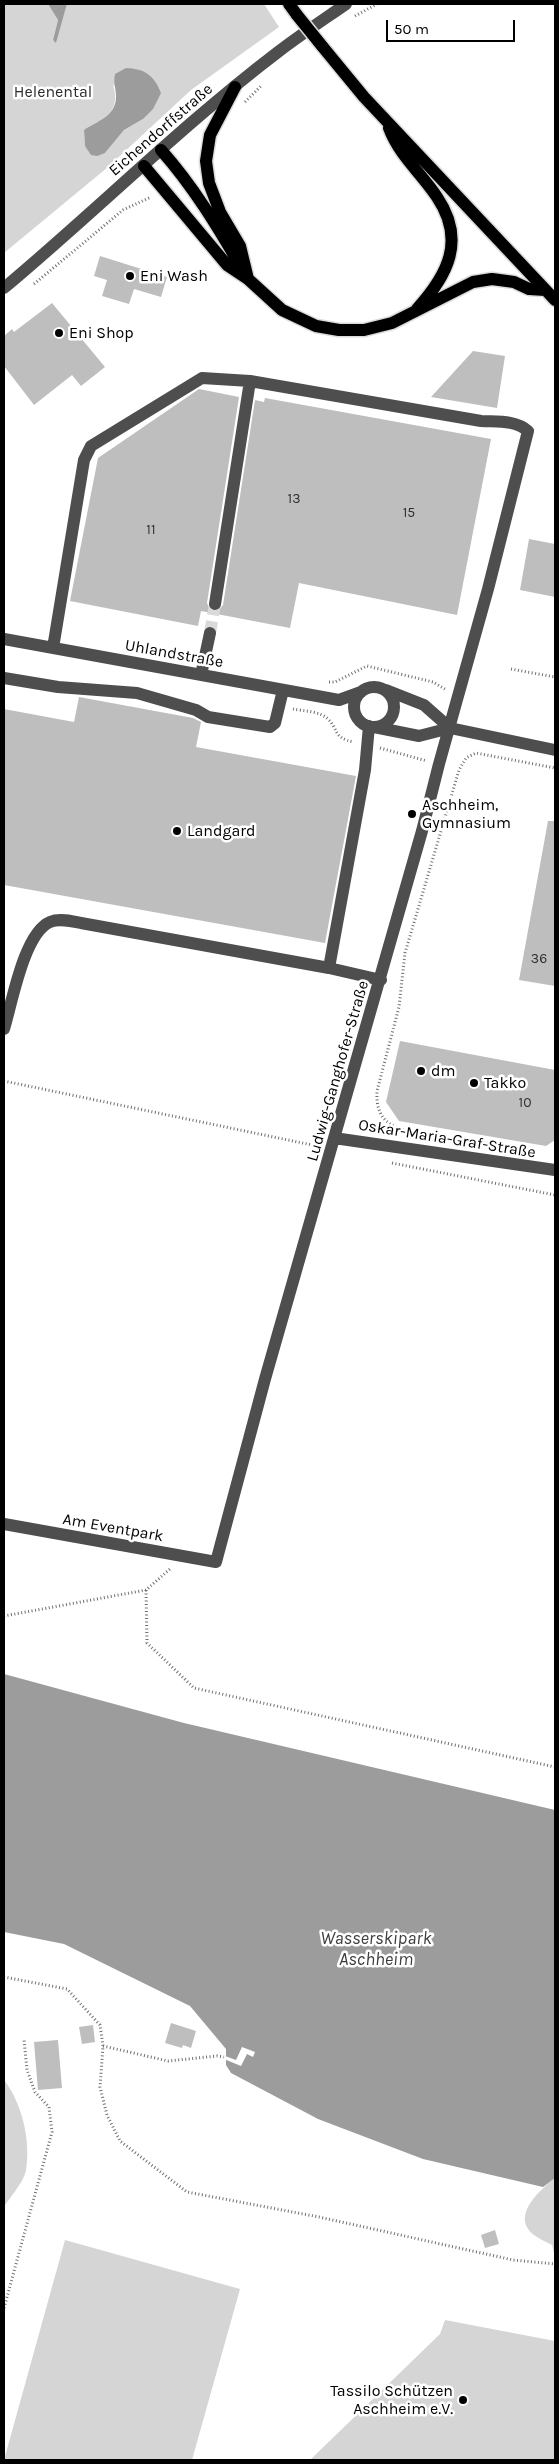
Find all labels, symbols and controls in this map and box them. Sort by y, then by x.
scale bar [389,10,518,42]
text: 50 m [394,20,429,38]
street label: Eichendorffstraße [105,80,217,180]
park label: Helenental [14,82,92,102]
place label: Eni Wash [140,266,208,286]
marker: Eni Wash [124,270,136,282]
place label: Eni Shop [69,323,134,343]
marker: Eni Shop [53,327,65,339]
house number: 13 [288,491,300,507]
house number: 15 [403,505,415,521]
house number: 11 [146,522,156,538]
street label: Uhlandstraße [123,636,225,672]
place label: Aschheim, Gymnasium [422,795,511,833]
marker: Aschheim, Gymnasium [406,808,418,820]
place label: Landgard [187,821,256,841]
marker: Landgard [171,825,183,837]
house number: 36 [531,951,547,967]
street label: Ludwig-Ganghofer-Straße [303,978,373,1164]
place label: dm [431,1061,455,1081]
marker: dm [415,1065,427,1077]
place label: Takko [484,1073,526,1093]
marker: Takko [468,1077,480,1089]
house number: 10 [519,1095,531,1111]
street label: Oskar-Maria-Graf-Straße [357,1115,537,1163]
street label: Am Eventpark [61,1510,165,1546]
water label: Wasserskipark Aschheim [320,1928,432,1970]
place label: Tassilo Schützen Aschheim e.V. [330,2381,453,2419]
marker: Tassilo Schützen Aschheim e.V. [457,2394,469,2406]

